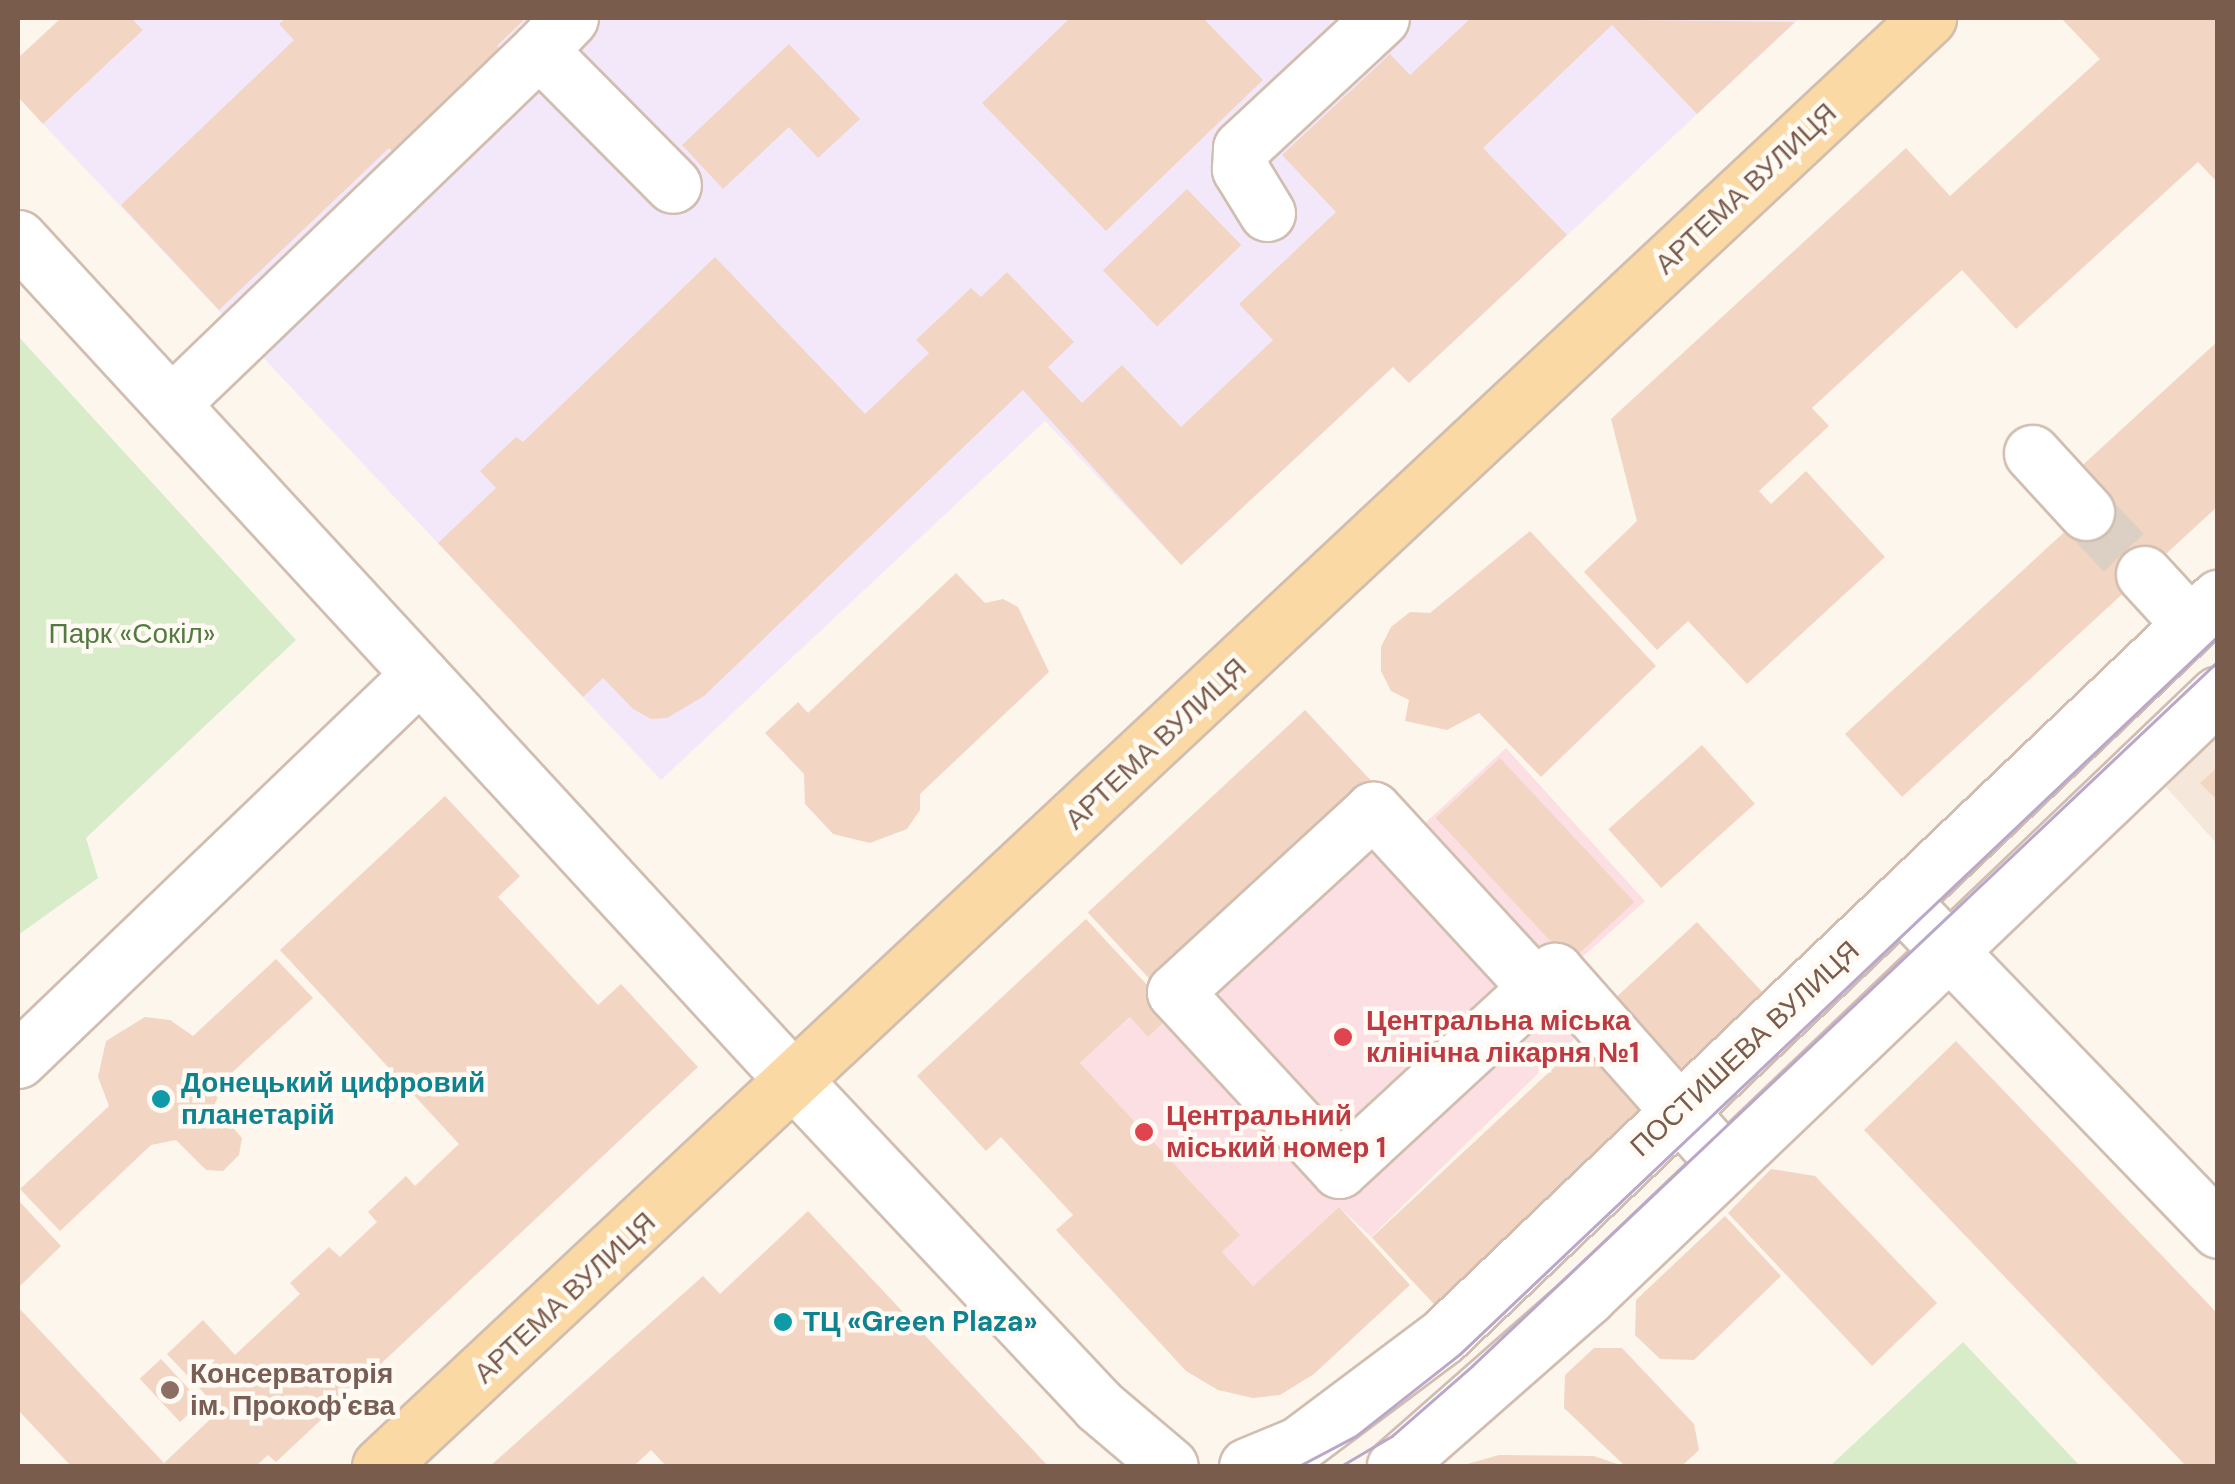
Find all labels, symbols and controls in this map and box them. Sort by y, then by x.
street label: АРТЕМА ВУЛИЦЯ [1648,96,1844,282]
park label: Парк «Сокіл» [49,617,215,651]
street label: АРТЕМА ВУЛИЦЯ [1058,651,1254,837]
street label: ПОСТИШЕВА ВУЛИЦЯ [1624,934,1866,1164]
place label: Центральна міська клінічна лікарня №1 [1366,1004,1639,1070]
marker: Центральна міська клінічна лікарня №1 [1330,1024,1356,1050]
place label: Донецький цифровий планетарій [181,1066,485,1132]
marker: Донецький цифровий планетарій [150,1088,172,1110]
place label: Центральний міський номер 1 [1166,1099,1386,1165]
marker: Центральний міський номер 1 [1131,1119,1157,1145]
street label: АРТЕМА ВУЛИЦЯ [467,1205,663,1391]
place label: ТЦ «Green Plaza» [803,1305,1038,1339]
marker: ТЦ «Green Plaza» [772,1311,794,1333]
place label: Консерваторія ім. Прокоф'єва [190,1357,395,1423]
marker: Консерваторія ім. Прокоф'єва [159,1379,181,1401]

